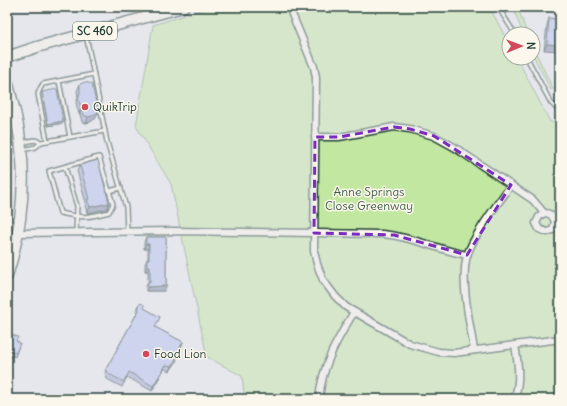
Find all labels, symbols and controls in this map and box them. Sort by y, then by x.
road number: SC 460 [73,22,117,40]
north arrow [501,26,541,66]
text: N [524,42,538,50]
place label: QuikTrip [93,99,137,114]
marker: QuikTrip [80,102,90,112]
park label: Anne Springs Close Greenway [325,184,413,213]
place label: Food Lion [154,346,207,361]
marker: Food Lion [141,349,151,359]

